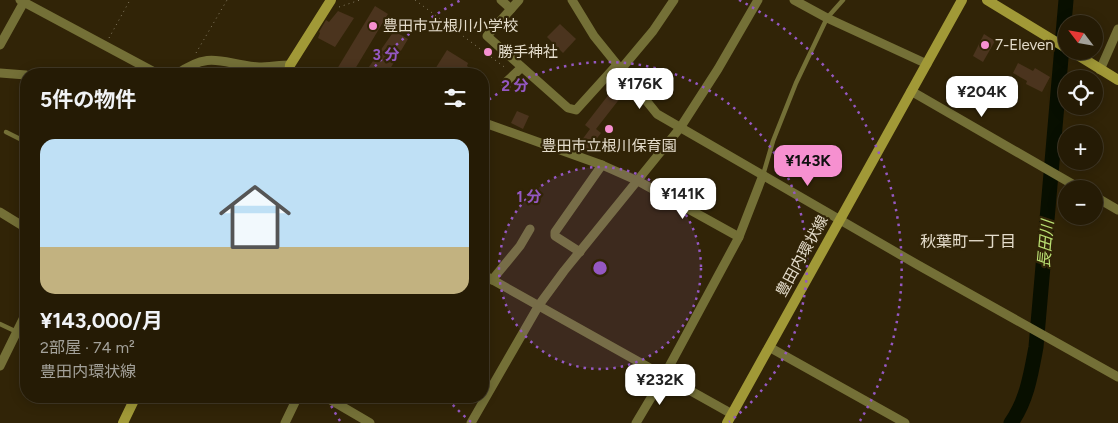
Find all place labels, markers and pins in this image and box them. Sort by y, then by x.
place label: 豊田市立根川小学校 [383,17,518,35]
marker: 豊田市立根川小学校 [367,20,379,32]
place label: 7-Eleven [995,36,1054,54]
marker: 7-Eleven [979,39,991,51]
place label: 勝手神社 [498,43,558,61]
marker: 勝手神社 [482,46,494,58]
pin: ¥176K [605,68,675,110]
pin: ¥204K [947,76,1017,118]
marker: 豊田市立根川保育園 [603,123,615,135]
place label: 豊田市立根川保育園 [541,137,677,155]
pin: ¥143K [773,144,843,187]
pin: ¥141K [648,178,718,220]
centre of rings [591,259,609,277]
pin: ¥232K [625,364,695,406]

